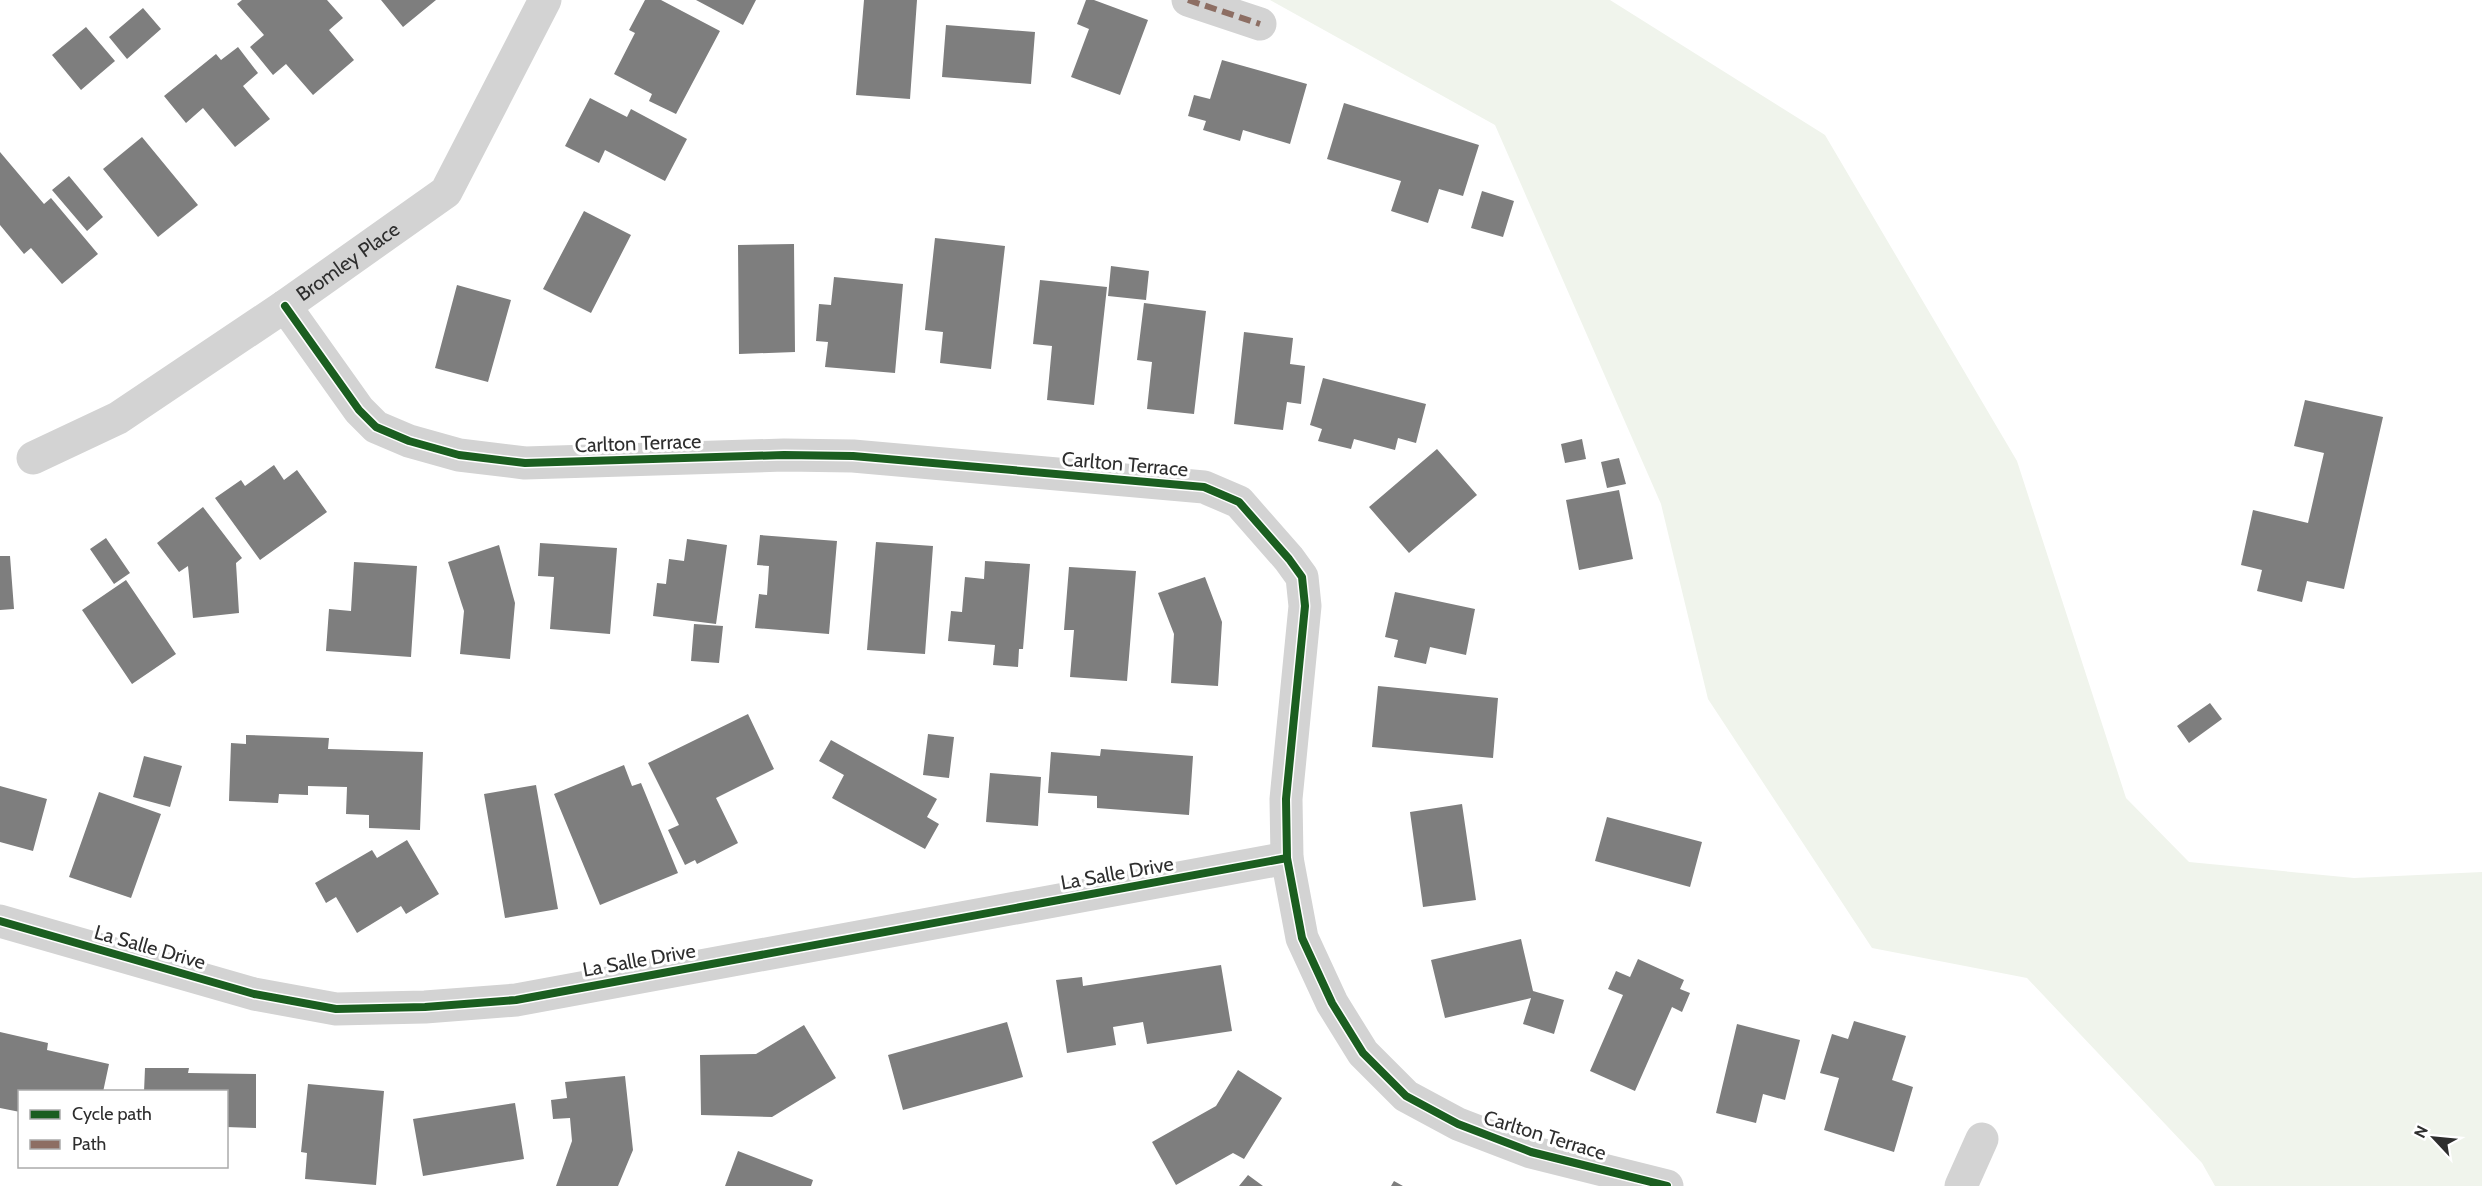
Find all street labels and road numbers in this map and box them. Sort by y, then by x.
street label: Bromley Place [292,217,404,306]
street label: Carlton Terrace [574,429,702,457]
street label: Carlton Terrace [1061,447,1189,481]
street label: La Salle Drive [1059,851,1175,895]
street label: La Salle Drive [92,920,208,974]
street label: La Salle Drive [581,938,697,982]
street label: Carlton Terrace [1481,1105,1609,1165]

